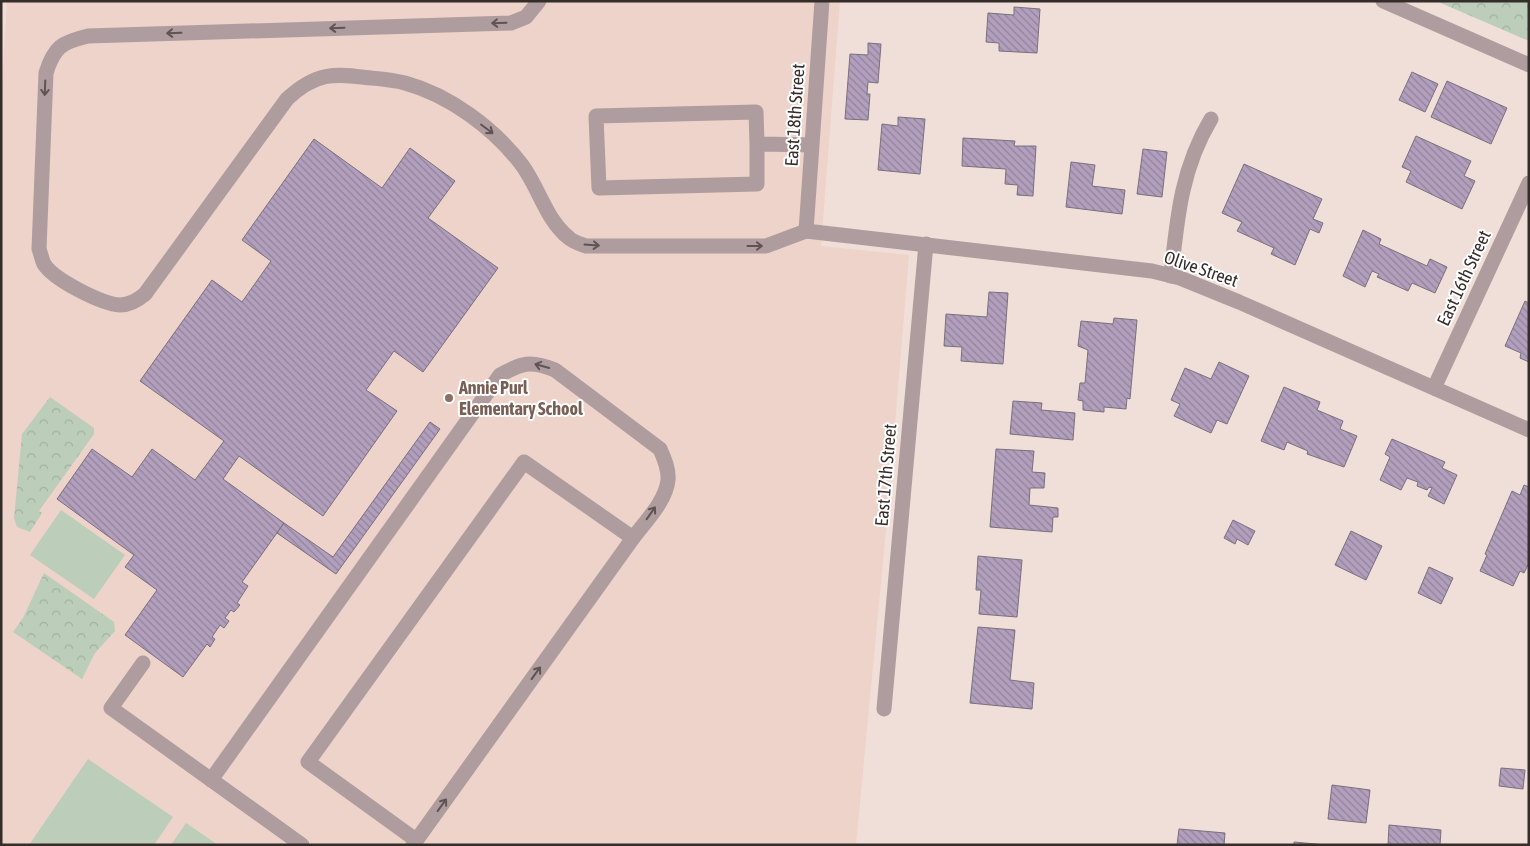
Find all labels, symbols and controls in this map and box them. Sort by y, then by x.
one-way arrow [491,18,508,28]
one-way arrow [329,24,345,33]
one-way arrow [166,29,182,38]
street label: East 18th Street [780,63,809,167]
one-way arrow [41,80,50,96]
one-way arrow [480,124,493,135]
street label: East 16th Street [1432,227,1495,329]
one-way arrow [584,241,600,250]
one-way arrow [746,241,763,251]
street label: Olive Street [1161,246,1241,291]
one-way arrow [534,360,550,370]
place label: Annie Purl Elementary School [458,377,583,419]
marker: Annie Purl Elementary School [443,392,455,404]
street label: East 17th Street [871,423,900,527]
one-way arrow [646,506,656,520]
one-way arrow [531,666,541,680]
one-way arrow [436,799,447,812]

